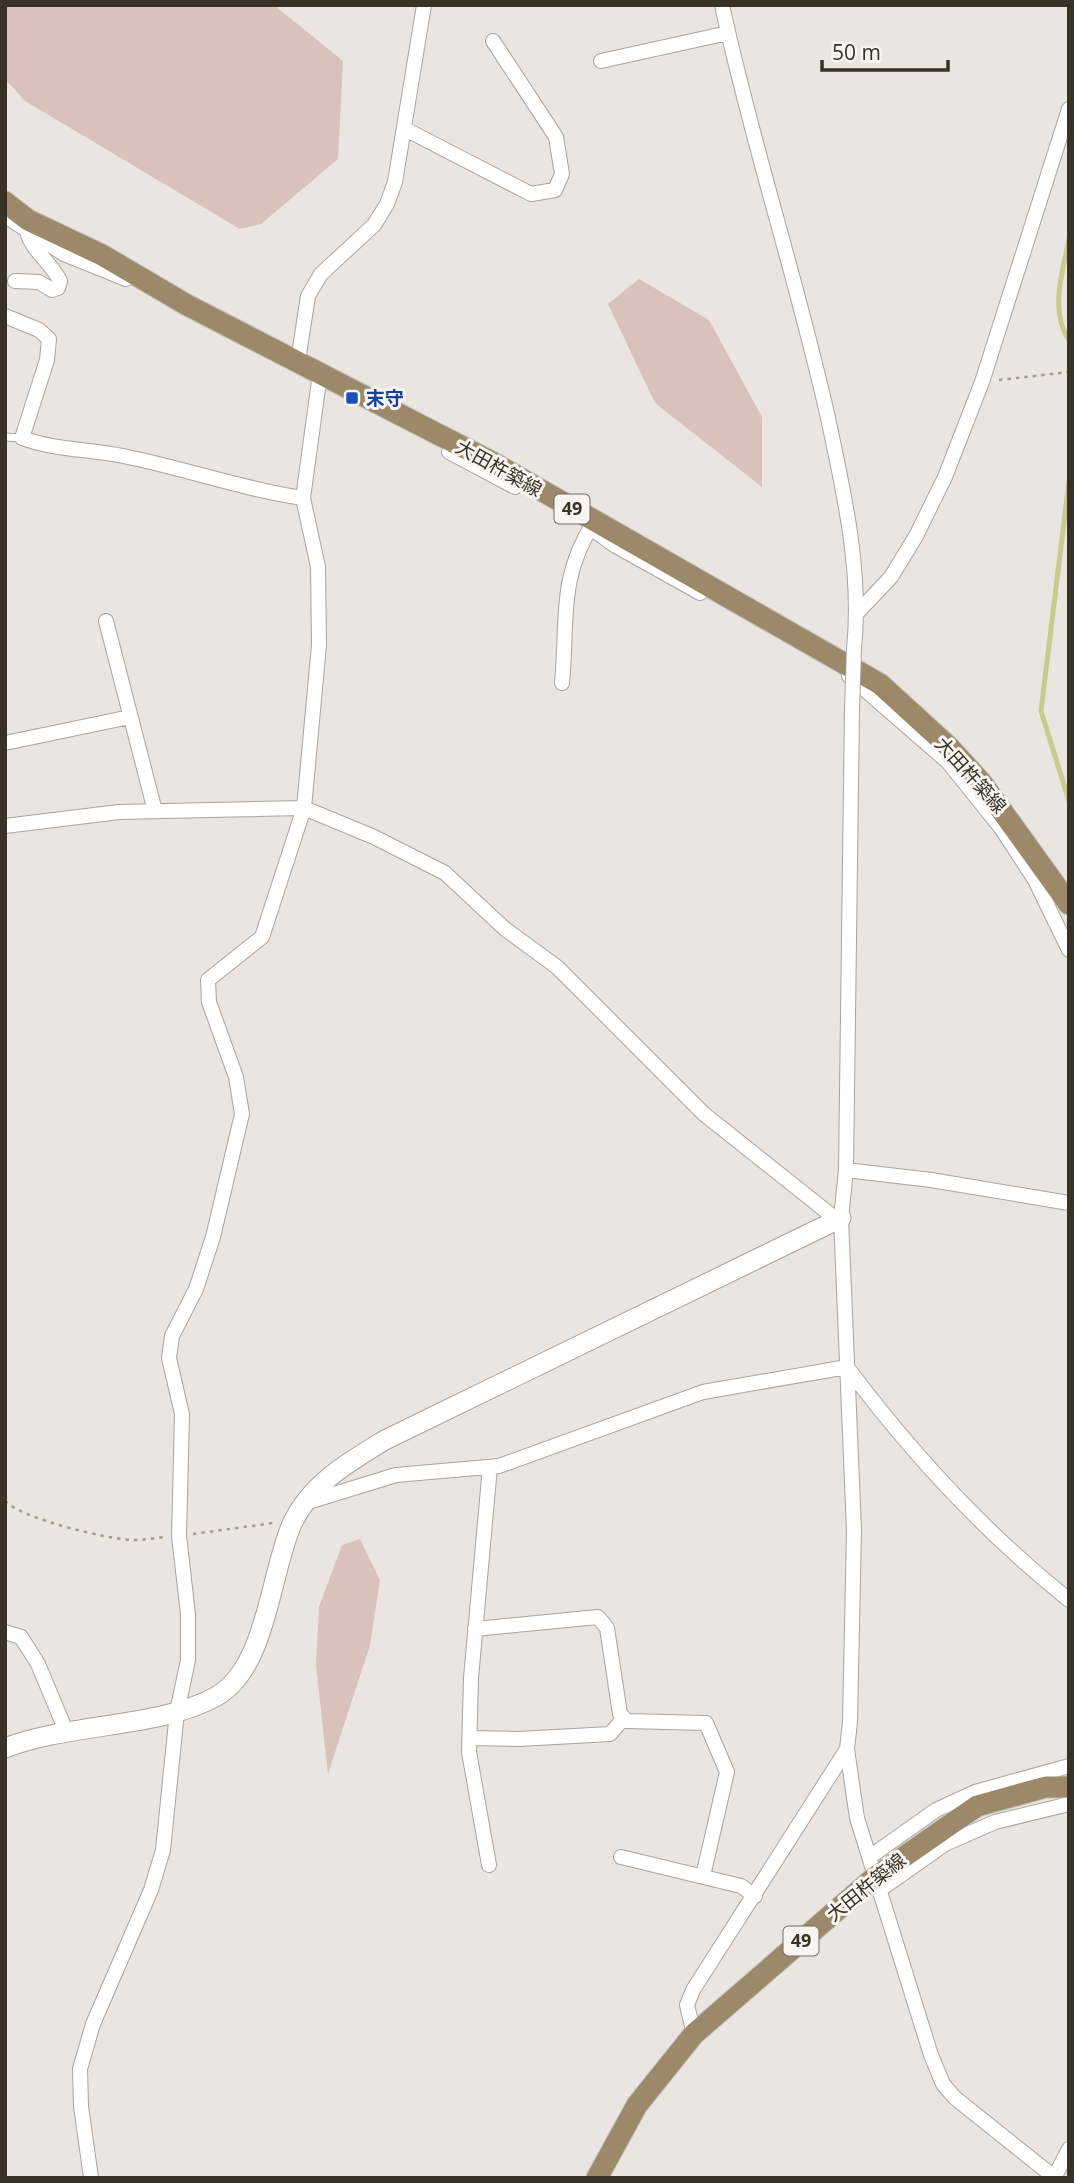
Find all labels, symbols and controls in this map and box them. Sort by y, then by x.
scale bar [822,28,948,72]
text: 50 m [832,38,881,66]
place label: 末守 [366,385,404,411]
marker: 末守 [344,390,360,406]
street label: 大田杵築線 [451,434,547,502]
road number: 49 [554,494,590,524]
street label: 大田杵築線 [930,731,1012,819]
street label: 大田杵築線 [821,1847,911,1927]
road number: 49 [784,1926,818,1955]

